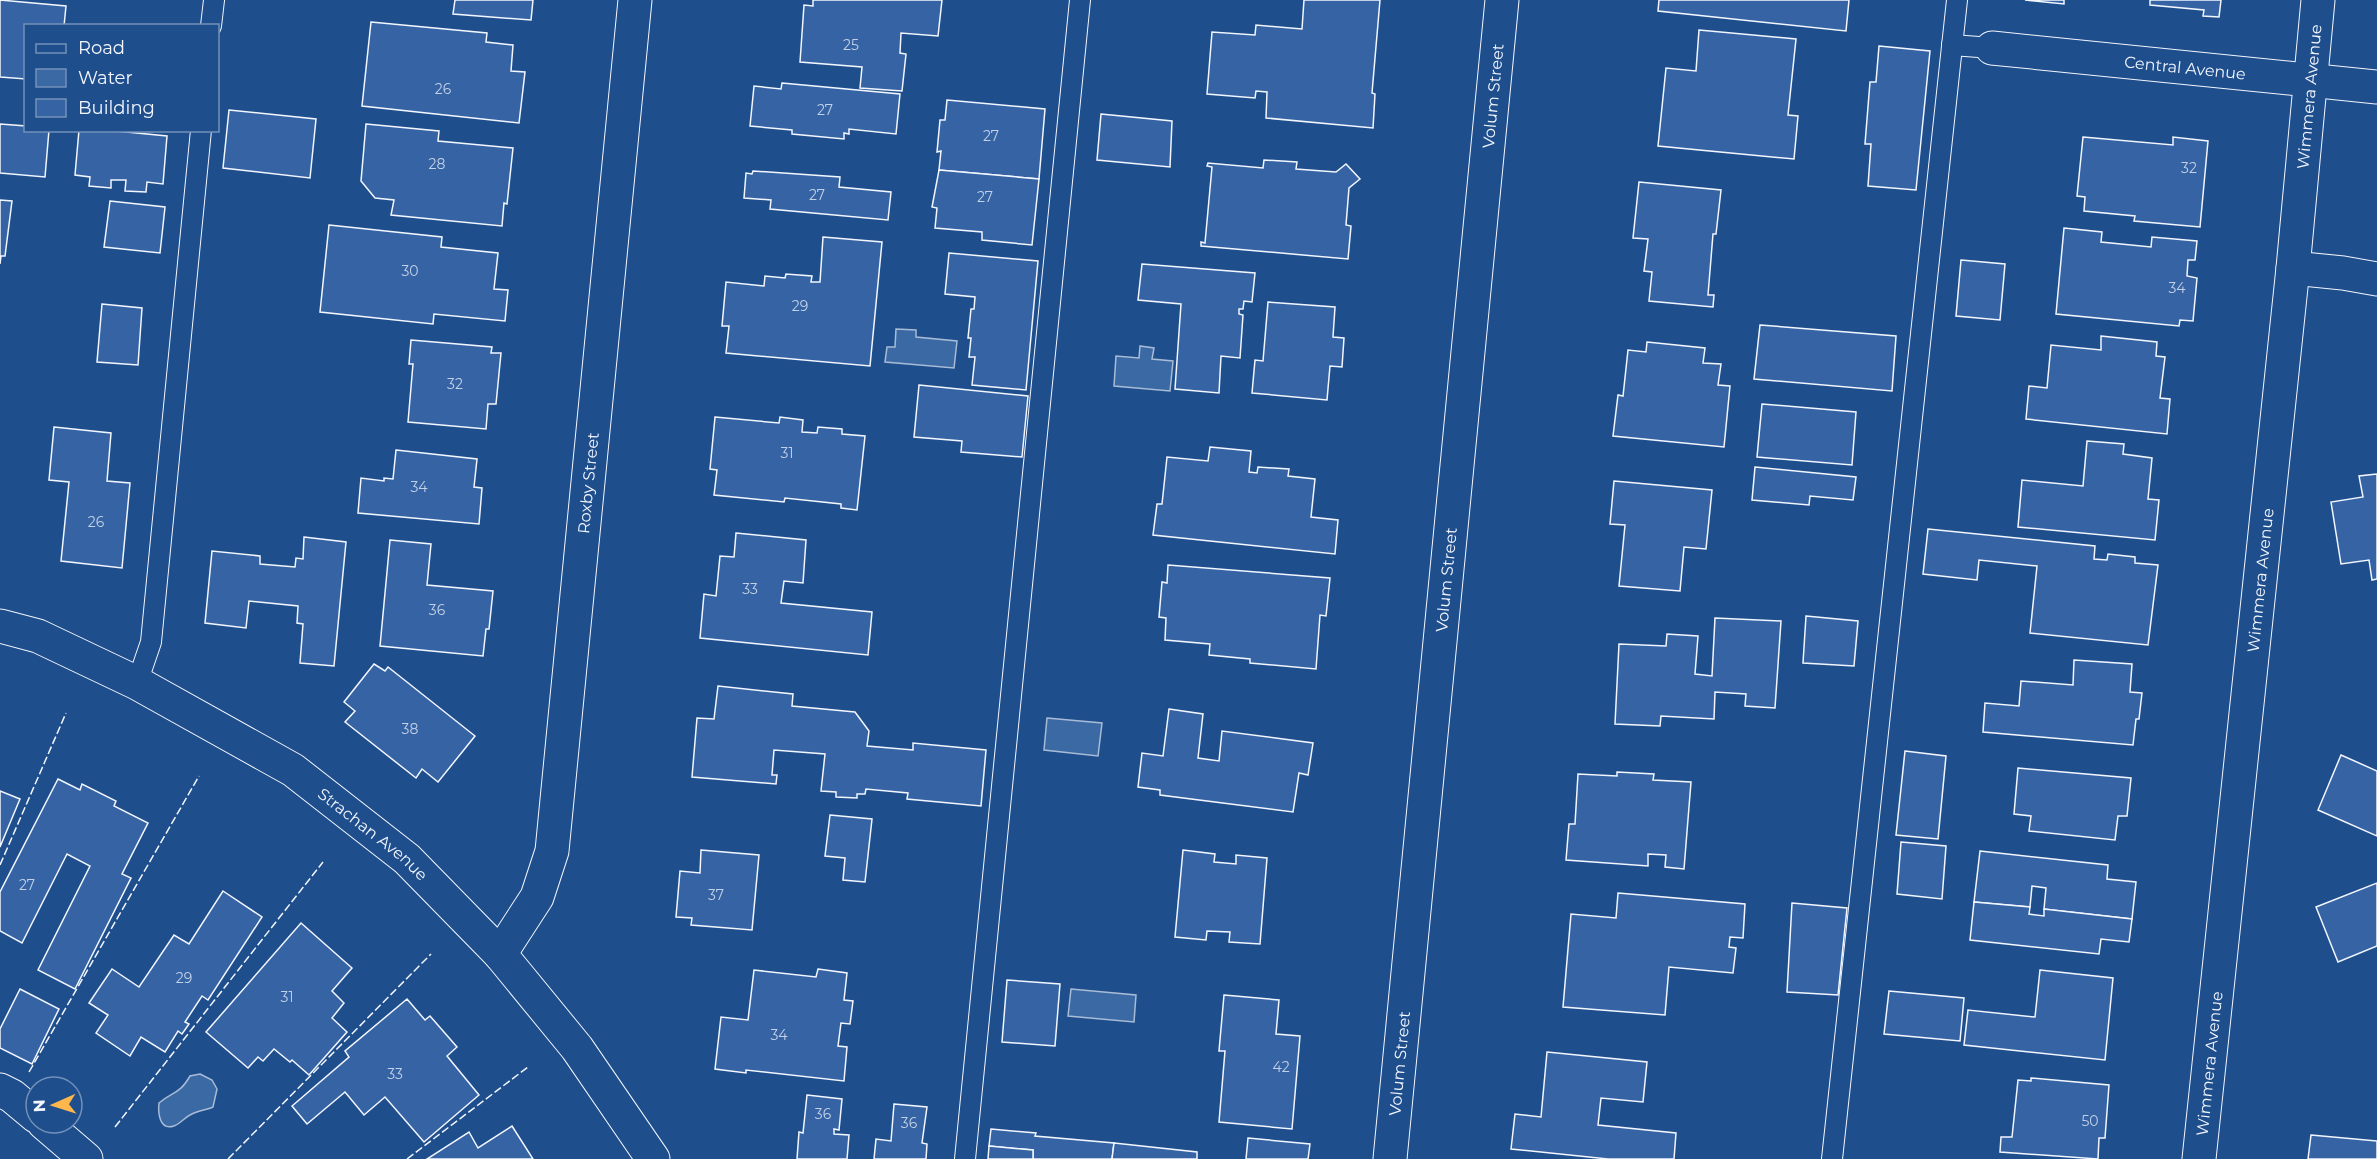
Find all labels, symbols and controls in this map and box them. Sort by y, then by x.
street label: Wimmera Avenue [2293,23,2325,170]
legend [24,24,219,132]
house number: 25 [843,36,859,54]
text: Road [78,37,125,59]
street label: Volum Street [1478,42,1507,149]
street label: Central Avenue [2123,52,2247,83]
text: Water [78,67,133,89]
house number: 26 [435,80,452,98]
text: Building [78,97,155,119]
house number: 27 [817,101,833,119]
house number: 27 [983,127,999,145]
house number: 28 [429,155,446,173]
house number: 32 [2181,159,2197,177]
house number: 27 [809,186,825,204]
house number: 27 [977,188,993,206]
house number: 30 [401,262,419,280]
house number: 34 [2168,279,2186,297]
house number: 29 [792,297,808,315]
house number: 32 [447,375,463,393]
street label: Roxby Street [573,431,602,535]
house number: 31 [781,444,793,462]
house number: 34 [410,478,428,496]
street label: Wimmera Avenue [2243,507,2277,653]
house number: 26 [88,513,105,531]
street label: Volum Street [1431,526,1461,633]
house number: 33 [742,580,758,598]
house number: 36 [429,601,446,619]
house number: 38 [402,720,418,738]
street label: Strachan Avenue [314,784,432,884]
house number: 27 [19,876,35,894]
house number: 37 [708,886,724,904]
house number: 29 [176,969,192,987]
house number: 31 [281,988,293,1006]
street label: Wimmera Avenue [2192,990,2226,1137]
street label: Volum Street [1385,1010,1414,1117]
house number: 34 [770,1026,788,1044]
house number: 42 [1272,1058,1290,1076]
house number: 33 [387,1065,403,1083]
north arrow [24,1075,84,1135]
text: N [30,1099,49,1113]
house number: 36 [815,1105,832,1123]
house number: 50 [2081,1112,2099,1130]
house number: 36 [901,1114,918,1132]

